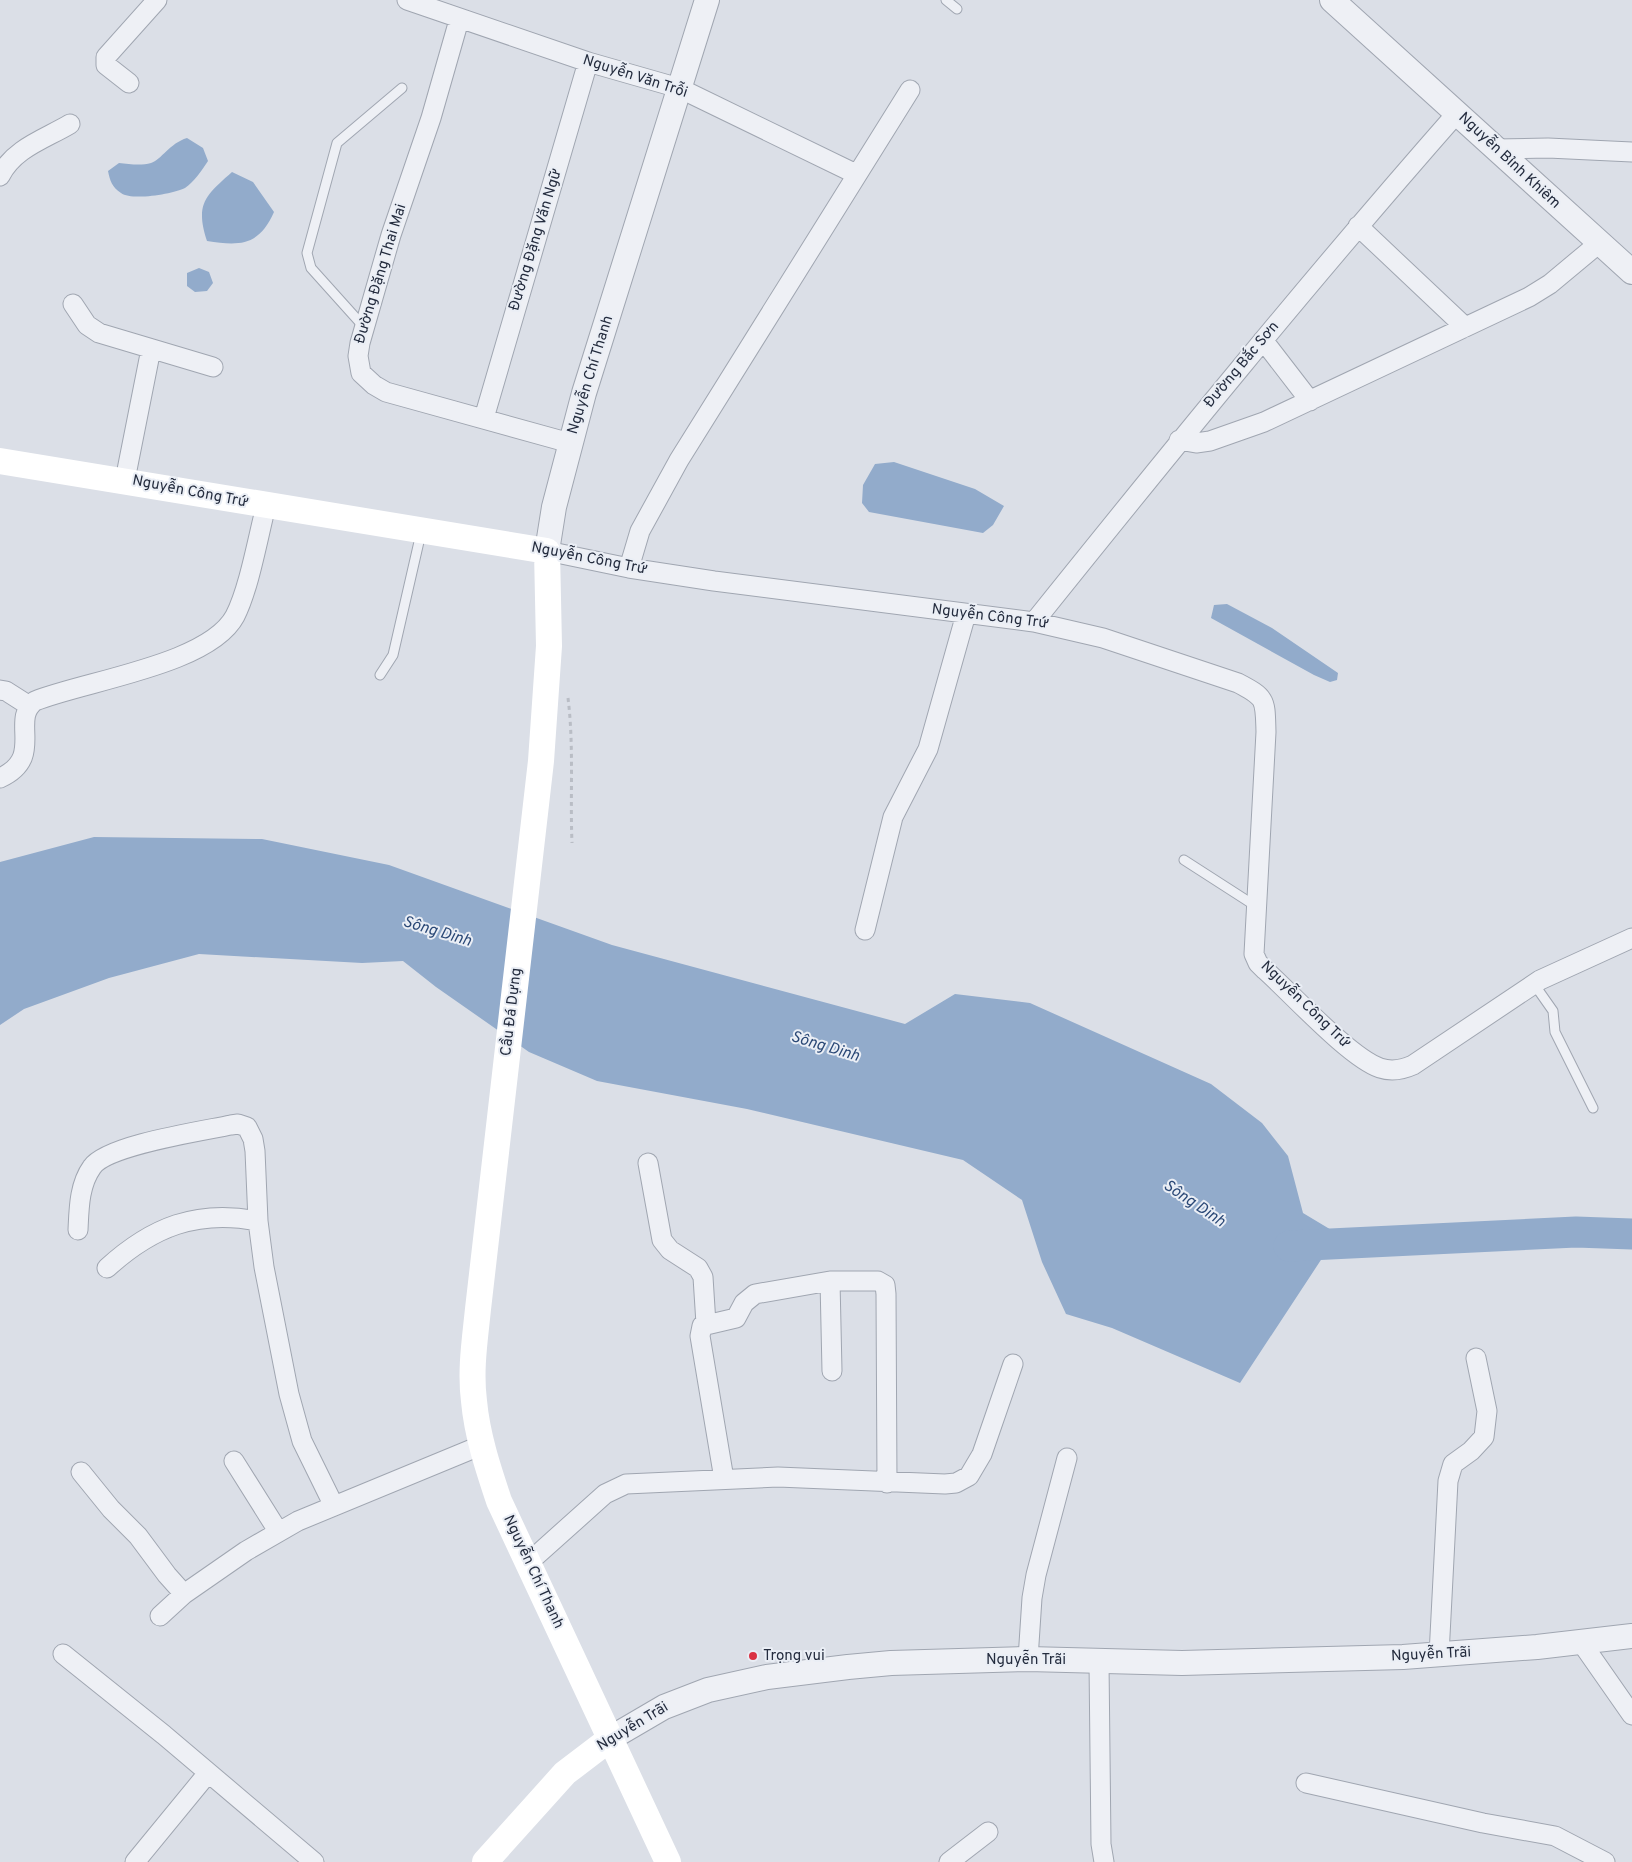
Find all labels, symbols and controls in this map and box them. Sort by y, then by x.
street label: Nguyễn Văn Trỗi [580,49,690,103]
street label: Nguyễn Bỉnh Khiêm [1454,107,1565,213]
street label: Đường Đặng Văn Ngữ [505,166,567,313]
street label: Đường Đặng Thai Mai [351,202,411,346]
street label: Nguyễn Chí Thanh [562,313,618,437]
street label: Đường Bắc Sơn [1199,317,1284,412]
street label: Nguyễn Công Trứ [131,469,251,513]
street label: Nguyễn Công Trứ [530,536,650,580]
street label: Nguyễn Công Trứ [931,598,1050,634]
water label: Sông Dinh [400,912,474,952]
street label: Nguyễn Công Trứ [1256,956,1356,1053]
street label: Cầu Đá Dựng [496,967,527,1057]
water label: Sông Dinh [788,1027,862,1067]
water label: Sông Dinh [1159,1176,1229,1232]
street label: Nguyễn Chí Thanh [498,1511,569,1632]
street label: Nguyễn Trãi [1390,1641,1471,1667]
place label: Trọng vui [763,1647,825,1666]
street label: Nguyễn Trãi [986,1649,1066,1670]
marker: Trọng vui [747,1650,759,1662]
street label: Nguyễn Trãi [593,1697,672,1756]

